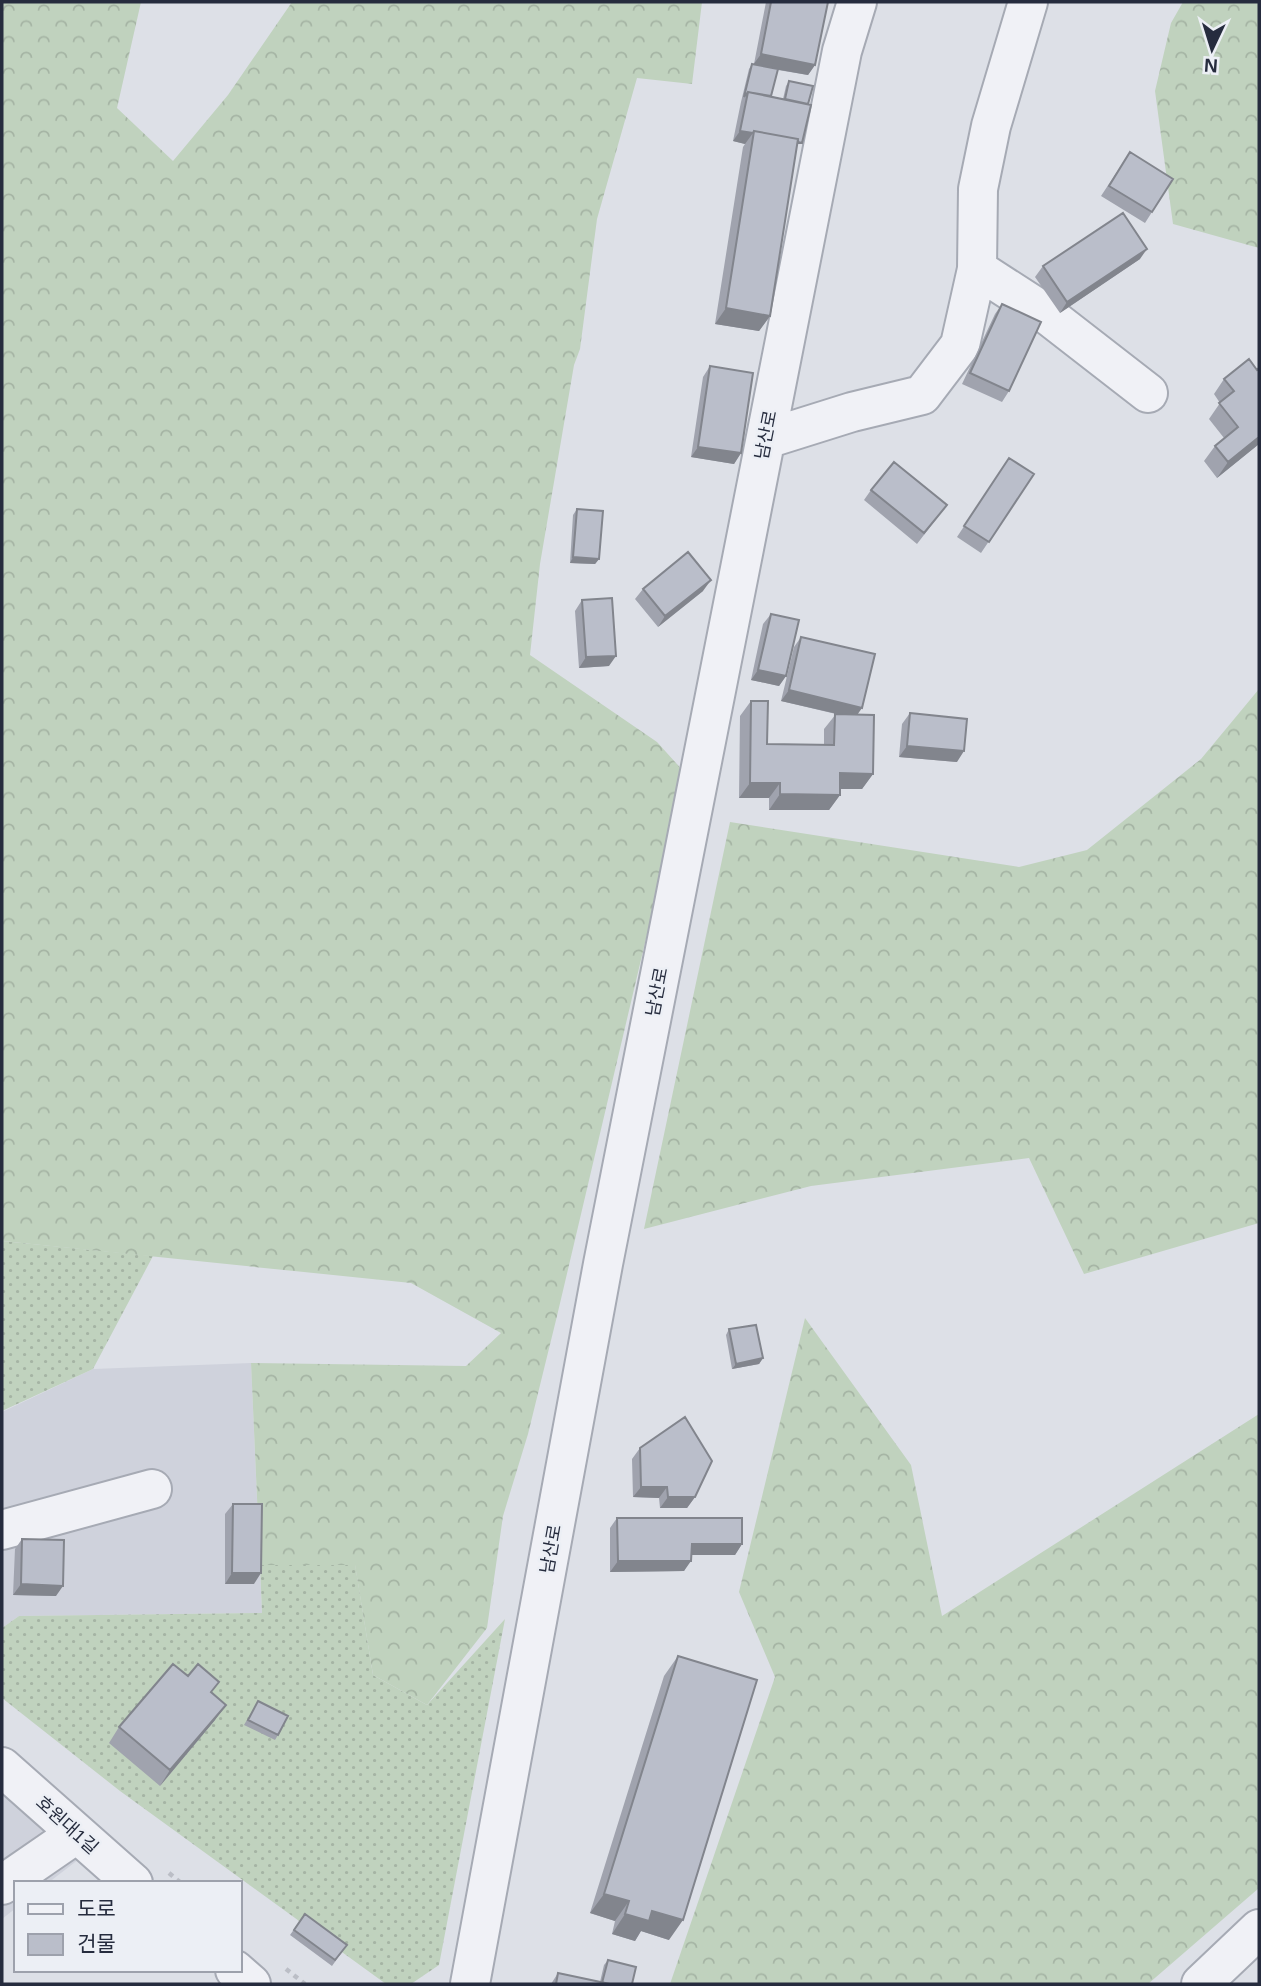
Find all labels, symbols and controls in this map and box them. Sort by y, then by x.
north arrow [1177,14,1247,84]
text: N [1203,55,1218,76]
street label: 남산로 [751,409,781,461]
street label: 남산로 [642,966,672,1018]
street label: 남산로 [537,1523,565,1575]
street label: 호원대1길 [32,1792,102,1858]
legend [14,1881,242,1972]
text: 도로 [77,1897,116,1920]
text: 건물 [77,1932,116,1955]

